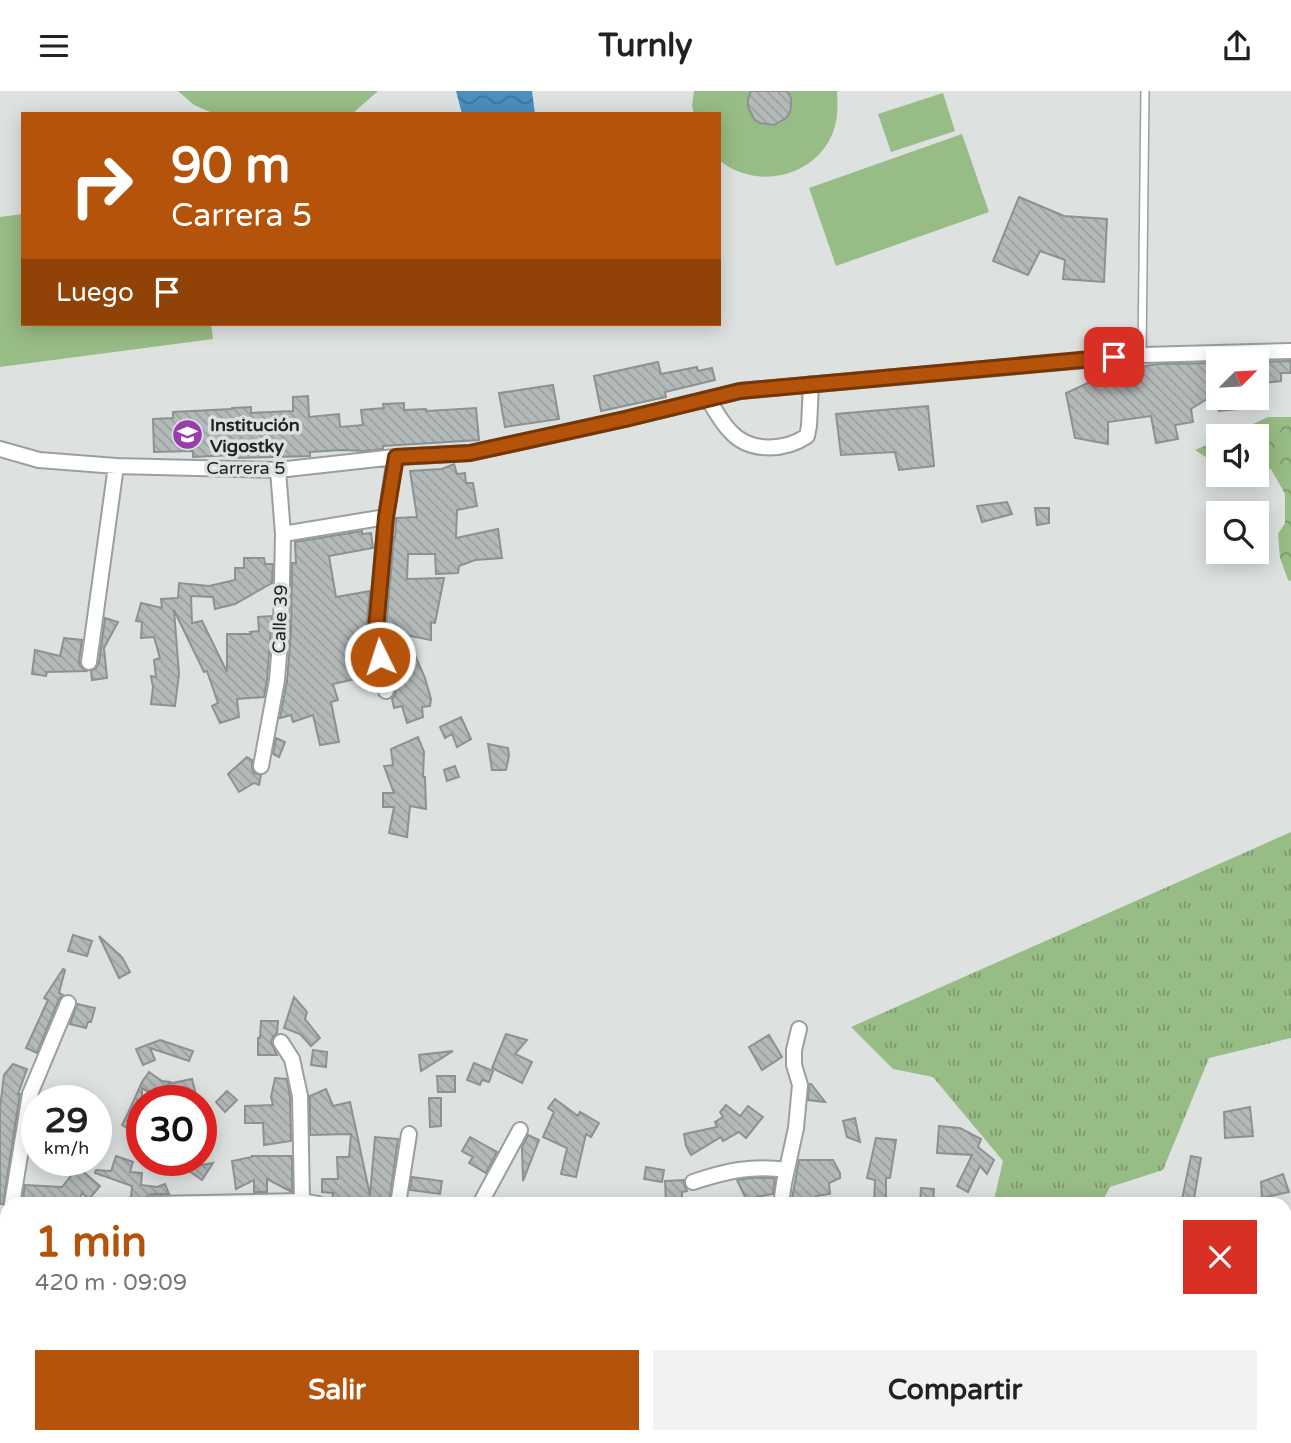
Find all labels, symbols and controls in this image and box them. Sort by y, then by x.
icon: menu [35,27,73,65]
text: Turnly [599,27,692,65]
icon: share [1218,27,1256,65]
text: 90 m [171,137,290,196]
icon: right [56,140,147,231]
text: Carrera 5 [171,197,312,235]
icon: arrive [148,273,186,311]
text: Luego [56,277,134,308]
pin [1084,327,1144,387]
icon: arrive [1095,338,1133,376]
north arrow [1206,347,1269,409]
map controls [1206,347,1269,564]
place label: Institución Vigostky [210,414,300,457]
school or university icon: Institución Vigostky [170,418,204,452]
button: sound [1206,424,1269,487]
street label: Carrera 5 [206,457,286,479]
button: search [1206,501,1269,564]
street label: Calle 39 [268,584,292,654]
position arrow [343,620,417,694]
speed limit sign: 30 [126,1085,217,1176]
text: 29 [45,1100,88,1142]
text: km/h [44,1137,89,1159]
text: 1 min [35,1217,147,1268]
button: close [1183,1220,1257,1294]
text: 420 m · 09:09 [35,1269,187,1297]
button: Salir [35,1350,639,1430]
button: Compartir [653,1350,1257,1430]

